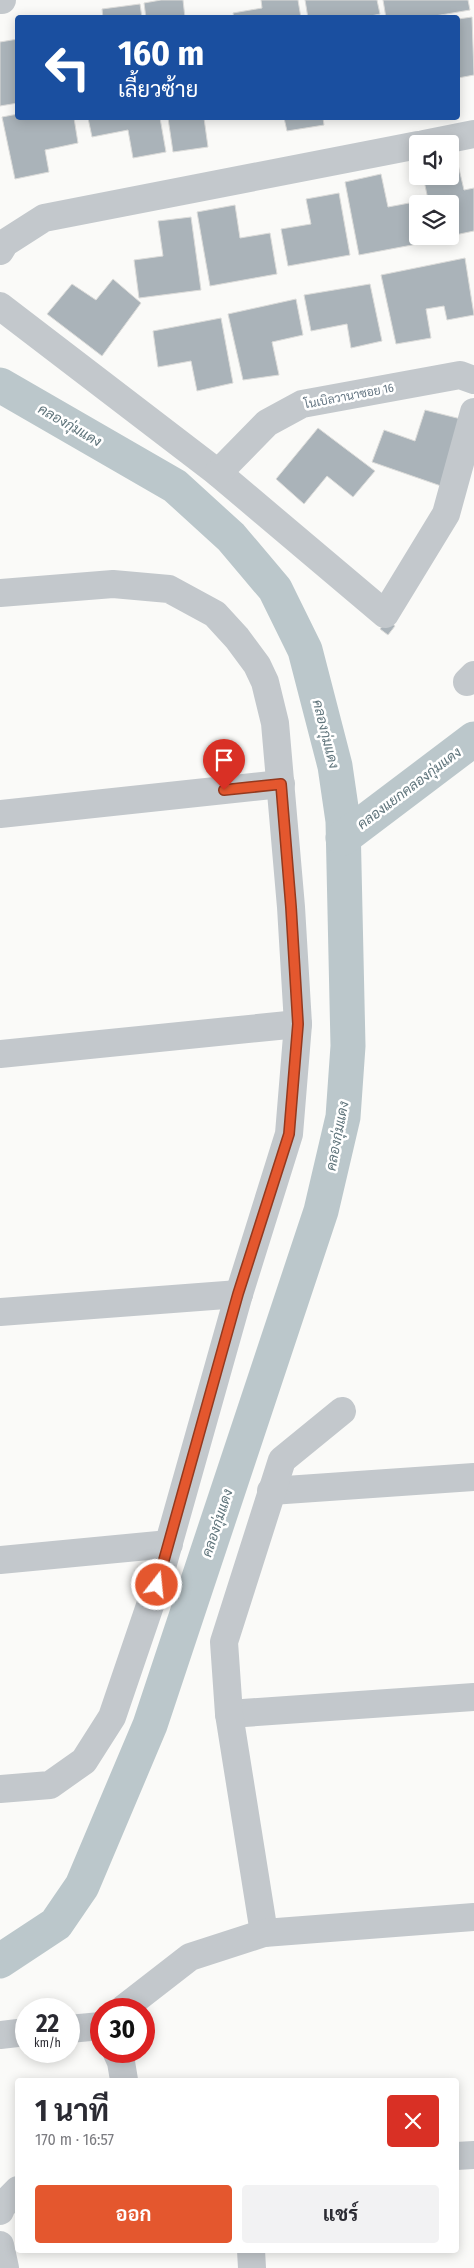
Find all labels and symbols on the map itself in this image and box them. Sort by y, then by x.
street label: โนเบิลวานาซอย 16 [302,379,395,412]
water label: คลองกุ่มแดง [34,400,105,451]
water label: คลองกุ่มแดง [308,698,342,771]
pin [203,739,245,790]
water label: คลองแยกคลองกุ่มแดง [354,744,465,834]
water label: คลองกุ่มแดง [322,1100,354,1173]
water label: คลองกุ่มแดง [198,1487,237,1560]
position arrow [130,1558,182,1610]
speed limit sign: 30 [90,1998,155,2063]

